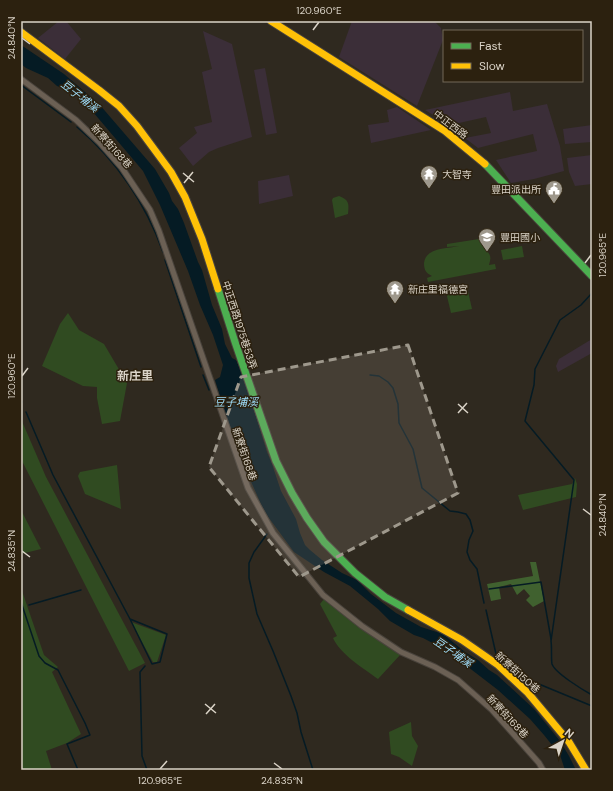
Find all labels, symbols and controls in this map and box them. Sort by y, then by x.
text: 120.960°E [296,4,342,17]
text: 24.840°N [5,16,18,59]
legend [443,30,583,82]
text: Fast [479,38,502,54]
text: Slow [479,58,505,74]
water label: 豆子埔溪 [58,77,103,116]
street label: 中正西路 [431,107,471,142]
street label: 新寮街168巷 [88,121,135,171]
temple icon: 大智寺 [419,164,439,189]
place label: 大智寺 [442,168,472,181]
public building icon: 豐田派出所 [544,179,564,204]
place label: 豐田派出所 [491,183,541,196]
school or university icon: 豐田國小 [477,227,497,252]
place label: 豐田國小 [500,231,540,244]
text: 120.965°E [596,232,609,277]
street label: 中正西路1975巷53弄 [219,279,260,371]
temple icon: 新庄里福德宮 [385,279,405,304]
place label: 新庄里福德宮 [408,283,468,296]
text: 120.960°E [5,353,18,399]
district label: 新庄里 [117,368,153,384]
water label: 豆子埔溪 [214,395,260,409]
street label: 新寮街168巷 [229,426,260,483]
text: 24.840°N [596,493,609,536]
text: 24.835°N [5,530,18,572]
water label: 豆子埔溪 [431,634,477,671]
street label: 新寮街150巷 [492,649,543,696]
street label: 新寮街168巷 [484,692,531,741]
north arrow [543,721,583,761]
text: N [562,725,577,741]
text: 120.965°E [138,774,183,787]
text: 24.835°N [261,774,303,787]

